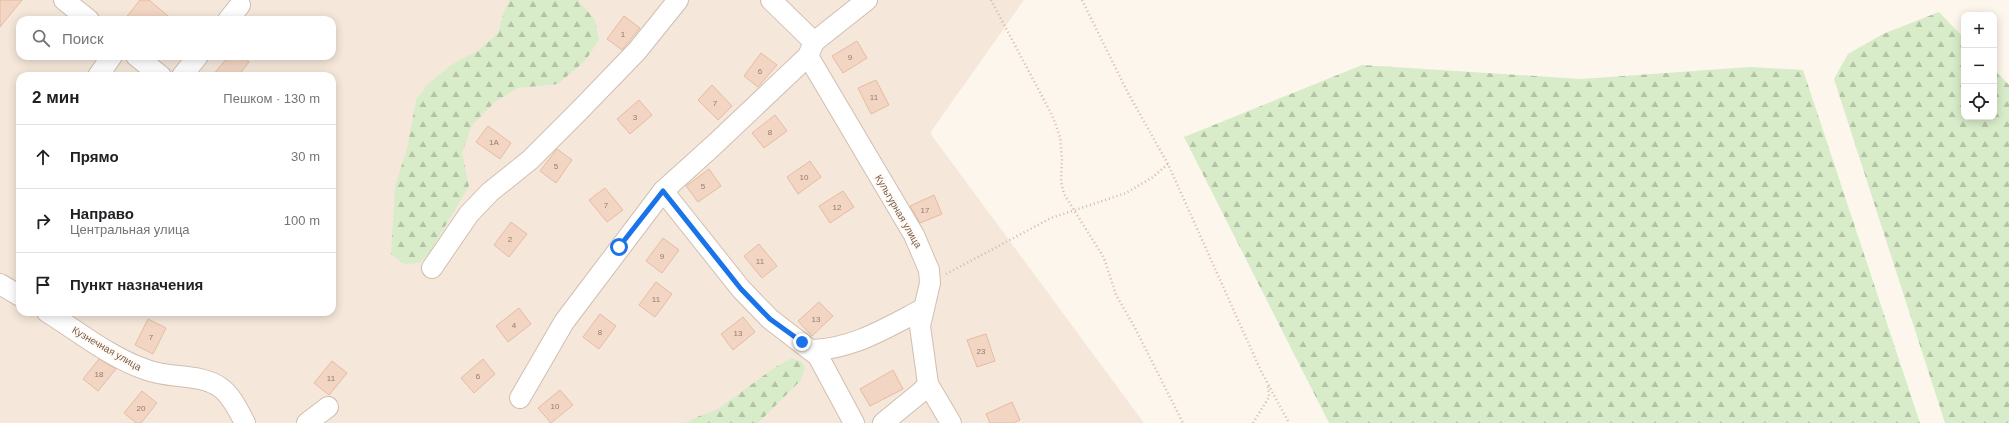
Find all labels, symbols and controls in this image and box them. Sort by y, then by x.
map controls [1961,12,1997,120]
button: + [1961,12,1997,48]
search box [16,16,336,60]
icon: search [30,27,52,49]
text: Поиск [62,30,104,47]
house number: 1 [621,30,626,39]
button: − [1961,48,1997,84]
house number: 9 [848,53,853,62]
house number: 6 [758,67,763,76]
button: locate [1961,84,1997,120]
text: 2 мин [32,88,79,107]
text: Пешком · 130 m [223,91,320,106]
house number: 11 [870,93,879,102]
house number: 7 [713,99,718,108]
house number: 3 [633,113,638,122]
house number: 8 [768,128,773,137]
house number: 1А [489,138,500,147]
icon: ahead [32,146,54,168]
text: Прямо [70,148,119,165]
text: 30 m [291,149,320,164]
house number: 5 [554,162,559,171]
house number: 10 [800,173,809,182]
street label: Культурная улица [873,173,924,250]
house number: 5 [701,182,706,191]
house number: 7 [604,201,609,210]
house number: 12 [833,203,842,212]
text: Направо [70,205,134,222]
house number: 17 [921,206,930,215]
icon: right [32,210,54,232]
text: 100 m [284,213,320,228]
text: Центральная улица [70,222,190,237]
house number: 2 [508,235,513,244]
route start [610,238,628,256]
house number: 9 [660,252,665,261]
house number: 11 [756,257,765,266]
icon: arrive [32,274,54,296]
text: Пункт назначения [70,276,203,293]
house number: 11 [652,295,661,304]
house number: 13 [812,315,821,324]
house number: 4 [512,321,517,330]
street label: Кузнечная улица [70,324,144,373]
house number: 8 [598,328,603,337]
house number: 13 [734,329,743,338]
house number: 7 [149,333,154,342]
route end [793,333,811,351]
house number: 23 [977,347,986,356]
house number: 18 [95,370,104,379]
house number: 6 [476,372,481,381]
house number: 11 [327,374,336,383]
house number: 10 [551,402,560,411]
house number: 20 [137,404,146,413]

